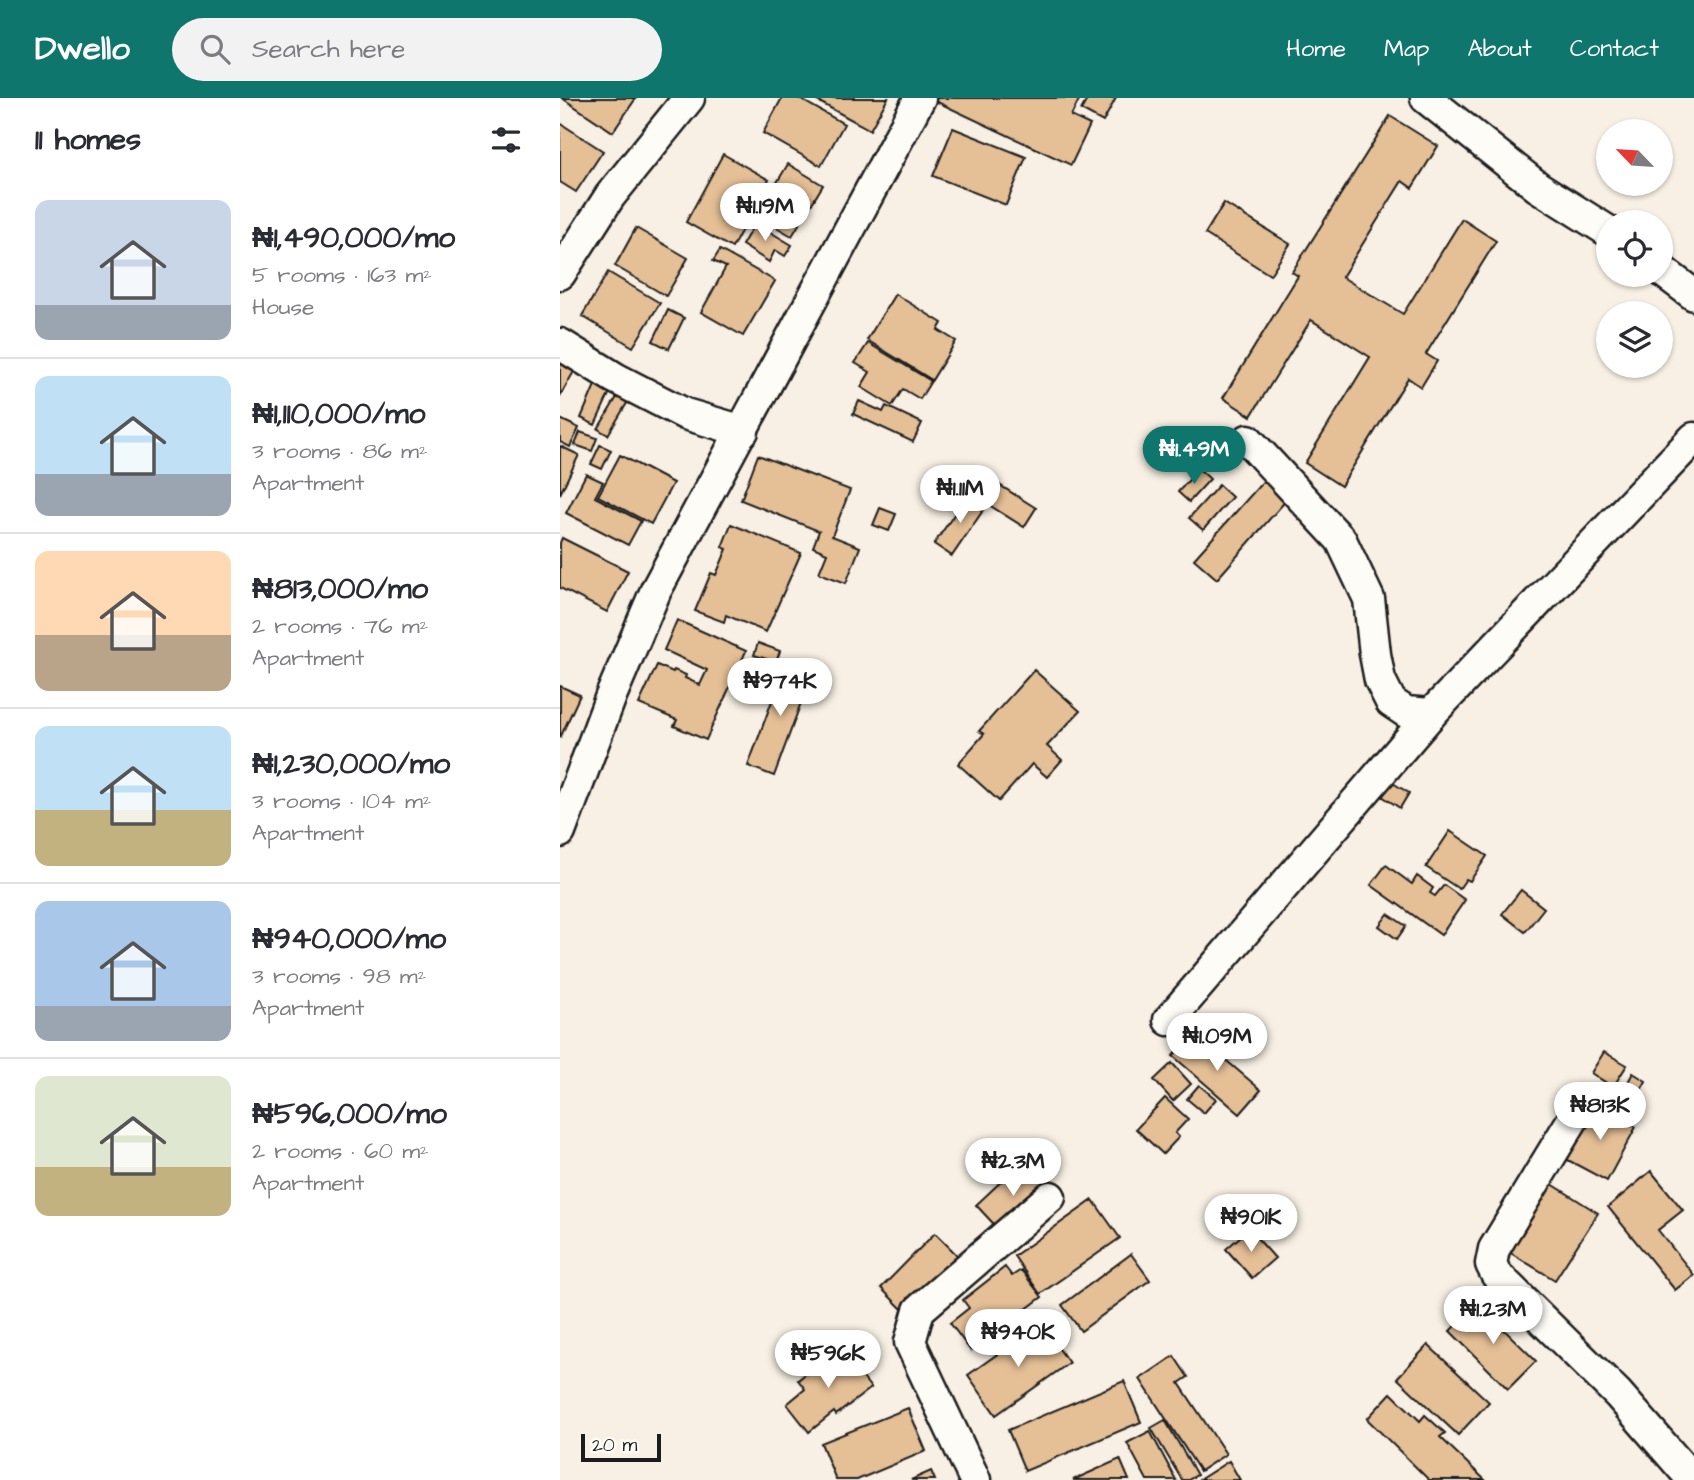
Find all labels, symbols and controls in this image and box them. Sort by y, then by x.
search box [172,18,662,81]
text: Dwello [35,26,130,72]
icon: search [196,30,234,68]
text: Search here [252,31,405,67]
text: Home [1286,32,1346,66]
text: Map [1384,32,1429,66]
text: About [1467,32,1532,66]
text: Contact [1570,32,1659,66]
text: 11 homes [35,119,141,161]
north arrow [1596,119,1673,196]
map controls [1596,119,1673,378]
icon: filters [487,121,525,159]
pin: ₦1.19M [708,184,822,243]
text: ₦1.19M [736,190,794,222]
button: locate [1596,210,1673,287]
text: ₦1,490,000/mo [252,217,455,259]
icon: home [91,228,175,312]
text: 5 rooms · 163 m² [252,259,432,291]
text: House [252,291,315,323]
button: layers [1596,301,1673,378]
text: ₦1,110,000/mo [252,393,425,435]
icon: home [91,404,175,488]
pin: ₦1.49M [1137,426,1251,486]
text: ₦1.49M [1159,433,1229,465]
text: 3 rooms · 86 m² [252,435,428,467]
pin: ₦1.11M [903,466,1017,525]
text: Apartment [252,467,364,499]
text: ₦1.11M [936,472,984,504]
text: ₦813,000/mo [252,568,428,610]
icon: home [91,579,175,663]
text: 2 rooms · 76 m² [252,610,428,642]
text: Apartment [252,642,364,674]
pin: ₦974K [731,658,829,718]
text: ₦974K [743,665,817,697]
text: ₦1,230,000/mo [252,743,450,785]
icon: home [91,754,175,838]
text: 3 rooms · 104 m² [252,785,431,817]
text: Apartment [252,817,364,849]
text: ₦940,000/mo [252,918,446,960]
icon: home [91,929,175,1013]
text: 3 rooms · 98 m² [252,960,426,992]
text: Apartment [252,992,364,1024]
pin: ₦1.09M [1160,1014,1274,1073]
text: ₦1.09M [1182,1020,1252,1052]
pin: ₦813K [1551,1082,1649,1142]
text: ₦813K [1570,1089,1630,1121]
text: ₦596,000/mo [252,1093,447,1135]
icon: home [91,1104,175,1188]
text: 2 rooms · 60 m² [252,1135,429,1167]
pin: ₦2.3M [964,1138,1062,1198]
text: ₦2.3M [981,1145,1045,1177]
text: Apartment [252,1167,364,1199]
pin: ₦901K [1202,1194,1300,1254]
text: ₦901K [1220,1201,1282,1233]
pin: ₦1.23M [1436,1286,1550,1346]
text: ₦1.23M [1460,1293,1526,1325]
pin: ₦940K [969,1310,1067,1369]
text: ₦940K [981,1316,1055,1348]
pin: ₦596K [779,1330,877,1390]
text: ₦596K [791,1337,865,1369]
scale bar [581,1431,662,1463]
text: 20 m [592,1432,637,1459]

